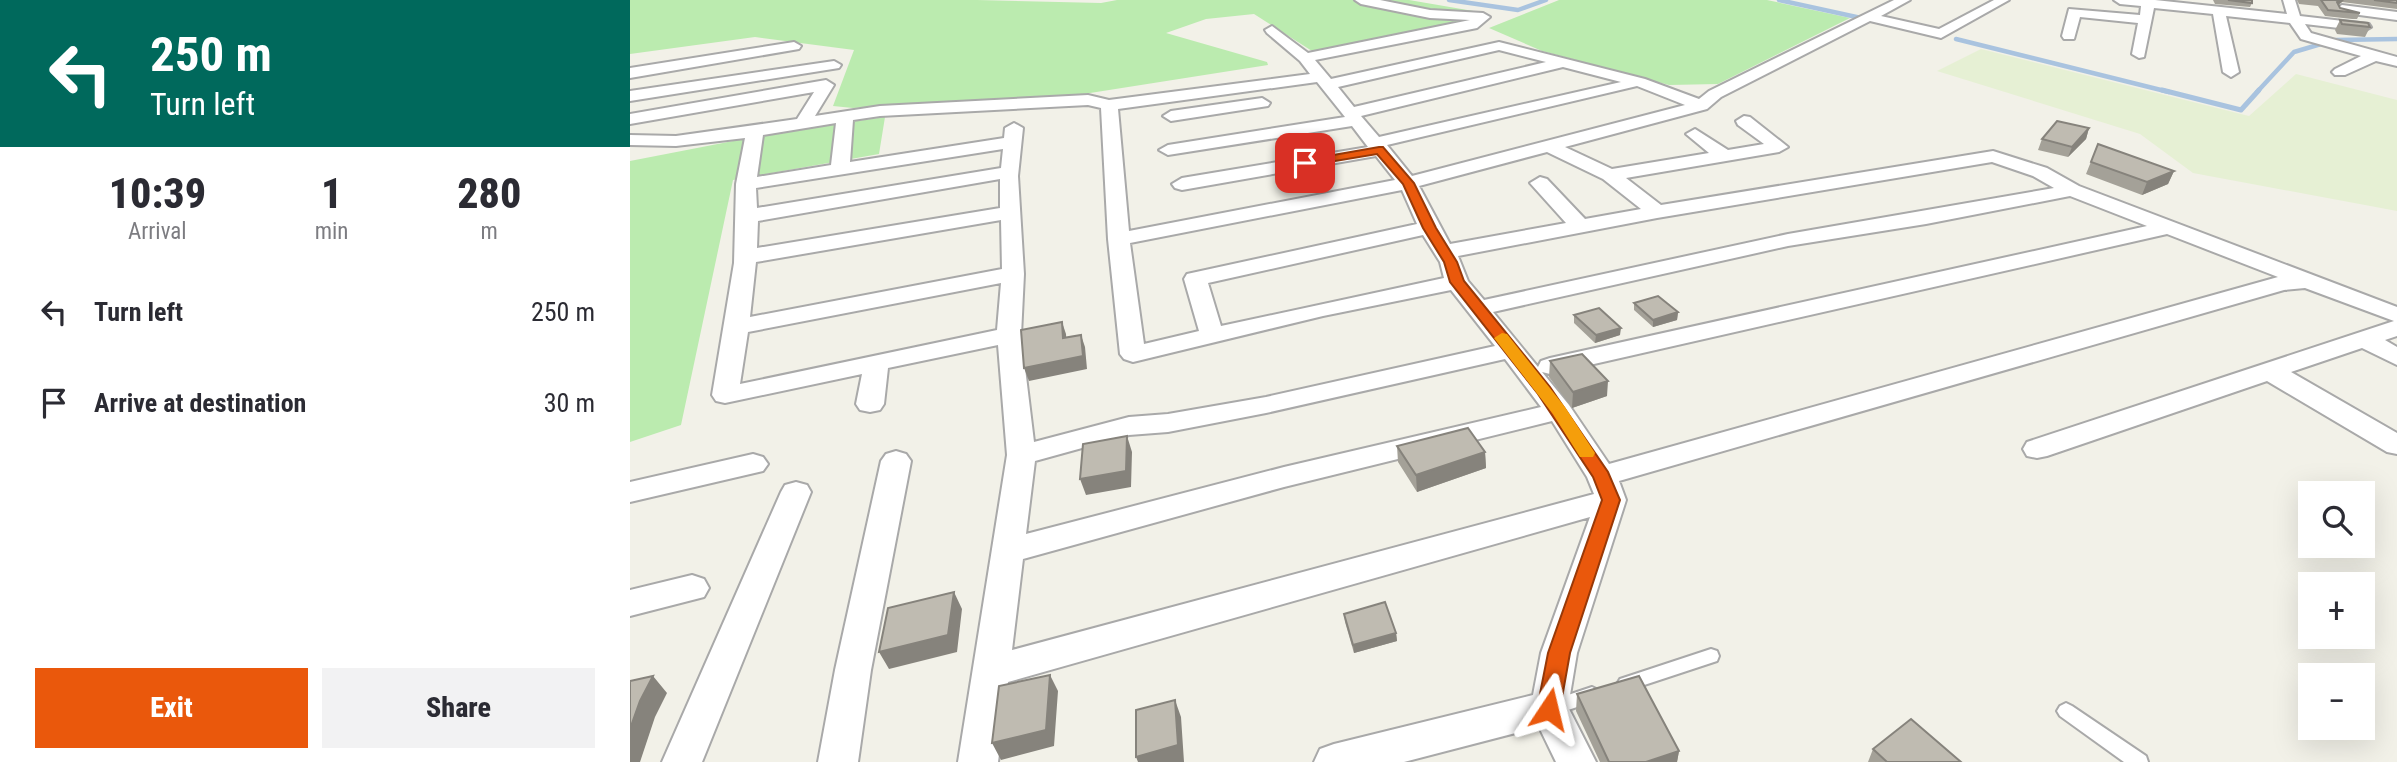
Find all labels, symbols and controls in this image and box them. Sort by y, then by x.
text: 250 m [150,26,272,83]
icon: left [35,28,126,119]
text: Turn left [150,85,255,123]
pin [1275,133,1335,193]
icon: arrive [1286,144,1324,182]
text: 10:39 [109,169,206,218]
text: 1 [321,169,342,218]
text: 280 [457,169,521,218]
text: Arrival [128,218,187,245]
text: min [315,218,348,245]
text: m [481,218,498,245]
icon: left [35,293,73,331]
text: Turn left [94,297,183,327]
text: 250 m [531,297,595,327]
icon: arrive [35,384,73,422]
text: Arrive at destination [94,388,306,418]
text: 30 m [544,388,595,418]
map controls [2298,481,2375,740]
button: search [2298,481,2375,558]
button: + [2298,572,2375,649]
button: − [2298,663,2375,740]
button: Exit [35,668,308,748]
button: Share [322,668,595,748]
position arrow [1512,672,1586,746]

